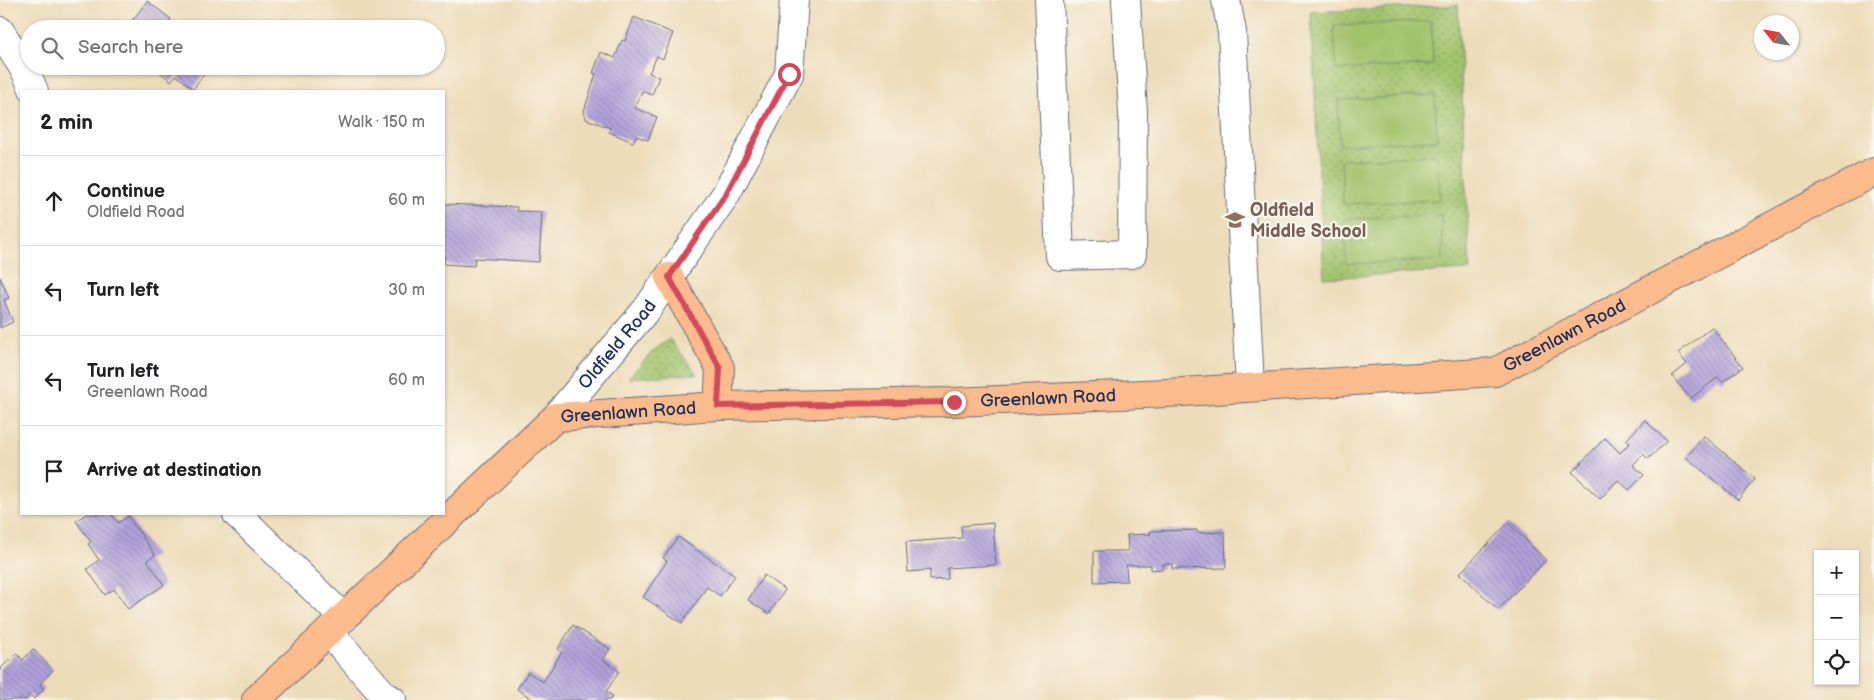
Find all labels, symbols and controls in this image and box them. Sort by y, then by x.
north arrow [1754,15,1799,60]
search box [20,20,445,75]
icon: search [38,34,66,62]
text: Search here [78,36,183,59]
route start [778,63,801,86]
text: 2 min [40,110,93,135]
text: Walk · 150 m [338,113,425,132]
text: Continue [87,180,165,203]
icon: ahead [40,187,68,215]
text: 60 m [388,191,425,210]
place label: Oldfield Middle School [1250,200,1366,242]
text: Oldfield Road [87,203,185,222]
school or university icon: Oldfield Middle School [1224,209,1246,231]
icon: left [40,277,68,305]
text: Turn left [87,279,159,302]
text: 30 m [388,281,425,300]
street label: Greenlawn Road [1499,295,1630,377]
street label: Oldfield Road [574,296,661,394]
text: Turn left [87,360,159,383]
icon: left [40,367,68,395]
text: 60 m [388,371,425,390]
text: Greenlawn Road [87,383,208,402]
street label: Greenlawn Road [980,385,1116,412]
route end [943,391,966,414]
street label: Greenlawn Road [560,398,697,428]
icon: arrive [40,457,68,485]
text: Arrive at destination [87,459,262,482]
map controls [1814,550,1859,685]
button: + [1814,550,1859,595]
button: − [1814,595,1859,640]
button: locate [1814,640,1859,685]

